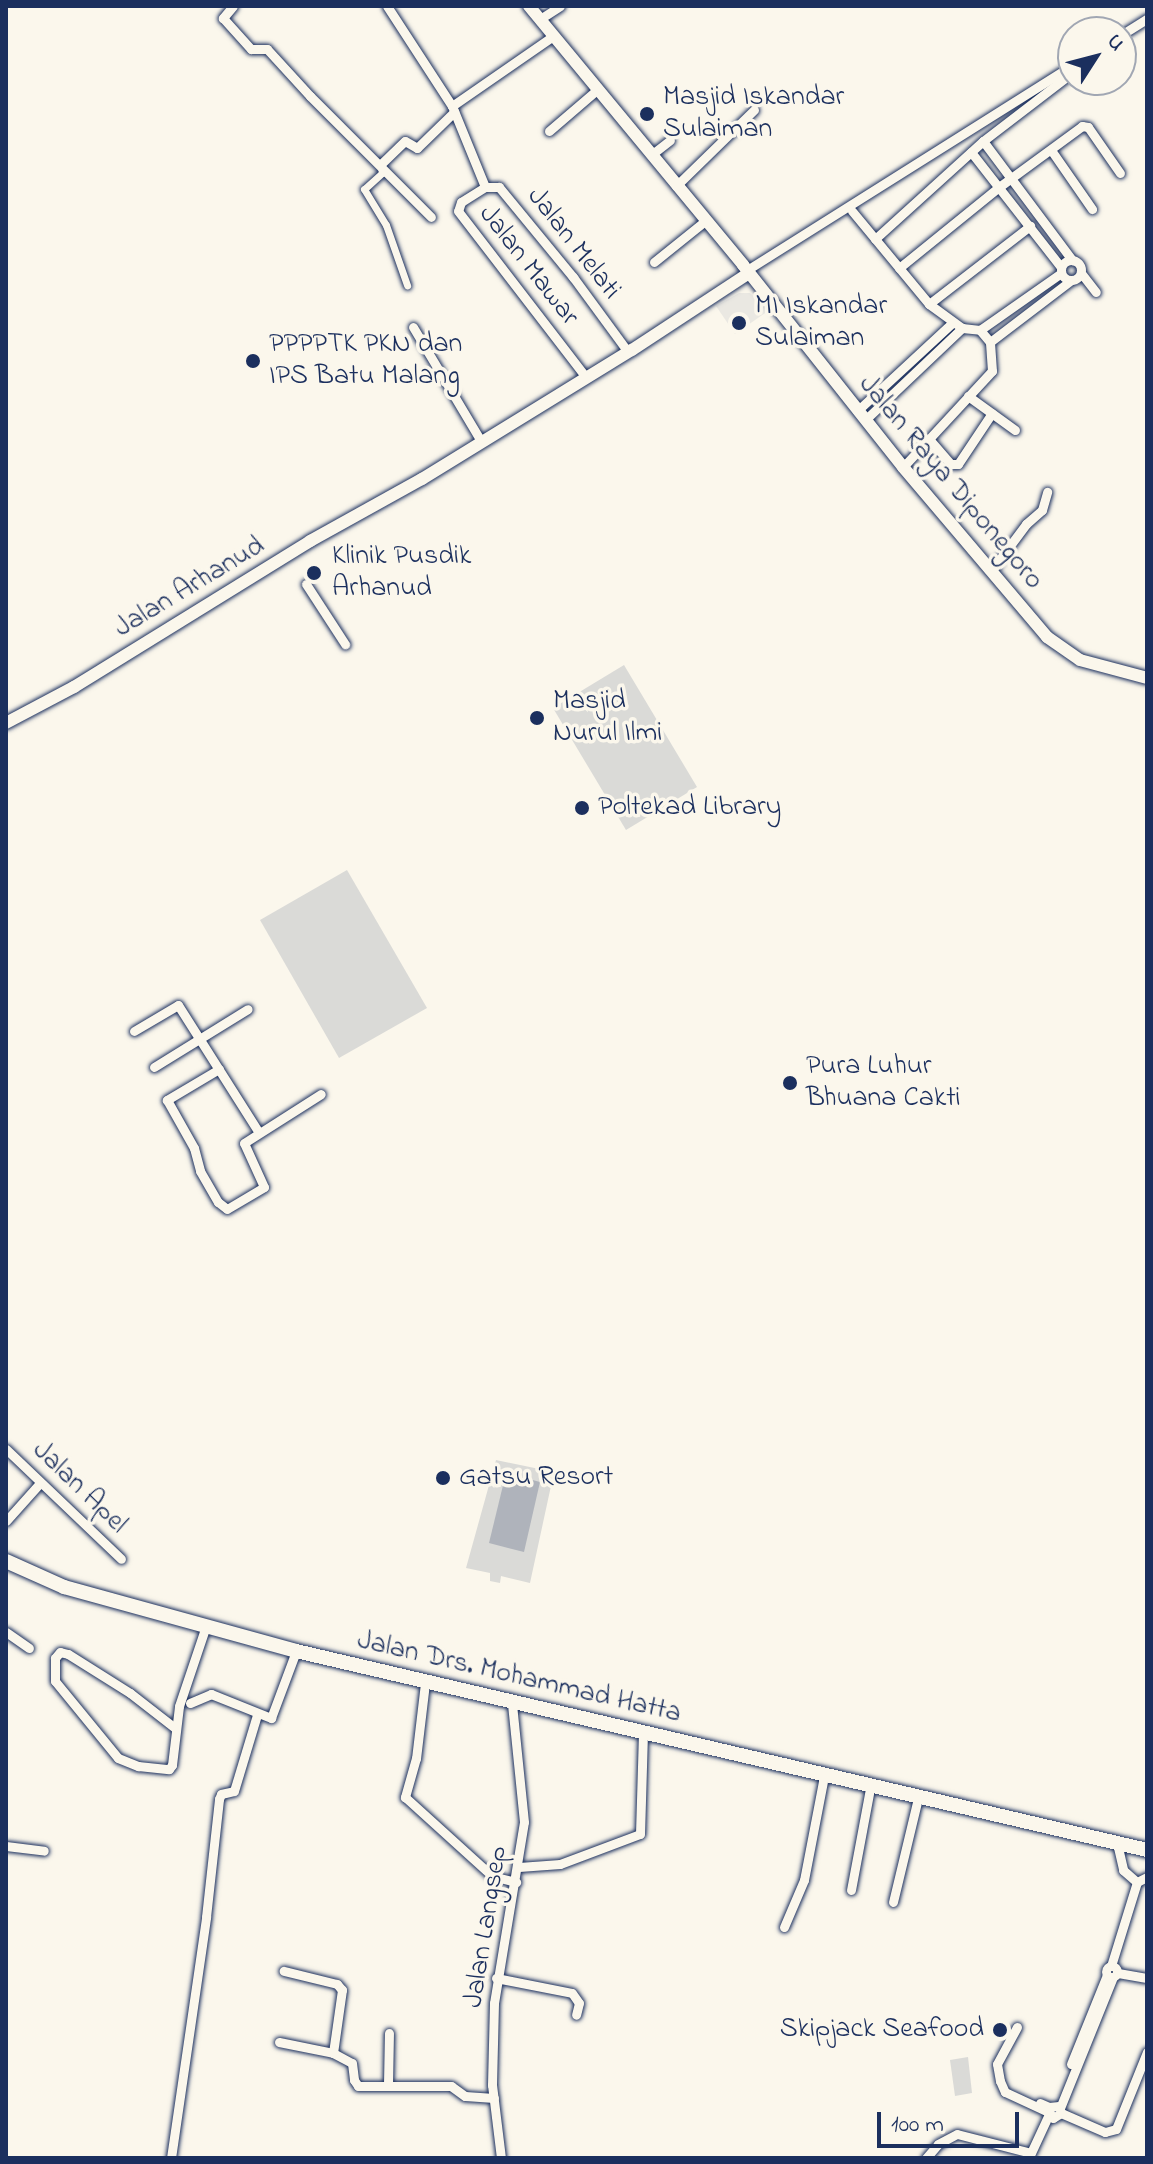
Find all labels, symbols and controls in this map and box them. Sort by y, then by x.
north arrow [1057,16,1137,96]
text: U [1098,28,1132,58]
place label: Masjid Iskandar Sulaiman [663,81,844,147]
marker: Masjid Iskandar Sulaiman [638,105,656,123]
street label: Jalan Melati [519,181,627,307]
street label: Jalan Mawar [471,199,585,333]
place label: MI Iskandar Sulaiman [755,290,887,356]
marker: MI Iskandar Sulaiman [730,314,748,332]
place label: PPPPTK PKN dan IPS Batu Malang [269,328,462,394]
marker: PPPPTK PKN dan IPS Batu Malang [244,352,262,370]
street label: Jalan Raya Diponegoro [850,369,1050,597]
street label: Jalan Arhanud [109,530,271,646]
place label: Klinik Pusdik Arhanud [332,540,471,606]
marker: Klinik Pusdik Arhanud [303,562,325,584]
place label: Masjid Nurul Ilmi [553,685,662,751]
marker: Masjid Nurul Ilmi [528,709,546,727]
place label: Poltekad Library [598,791,781,825]
marker: Poltekad Library [573,799,591,817]
place label: Pura Luhur Bhuana Cakti [806,1050,961,1116]
marker: Pura Luhur Bhuana Cakti [781,1074,799,1092]
street label: Jalan Apel [24,1435,134,1541]
place label: Gatsu Resort [459,1461,613,1495]
marker: Gatsu Resort [434,1469,452,1487]
street label: Jalan Drs. Mohammad Hatta [354,1624,684,1732]
street label: Jalan Langsep [458,1844,516,2010]
place label: Skipjack Seafood [780,2013,984,2047]
marker: Skipjack Seafood [991,2021,1009,2039]
scale bar [881,2096,1023,2146]
text: 100 m [891,2108,944,2143]

